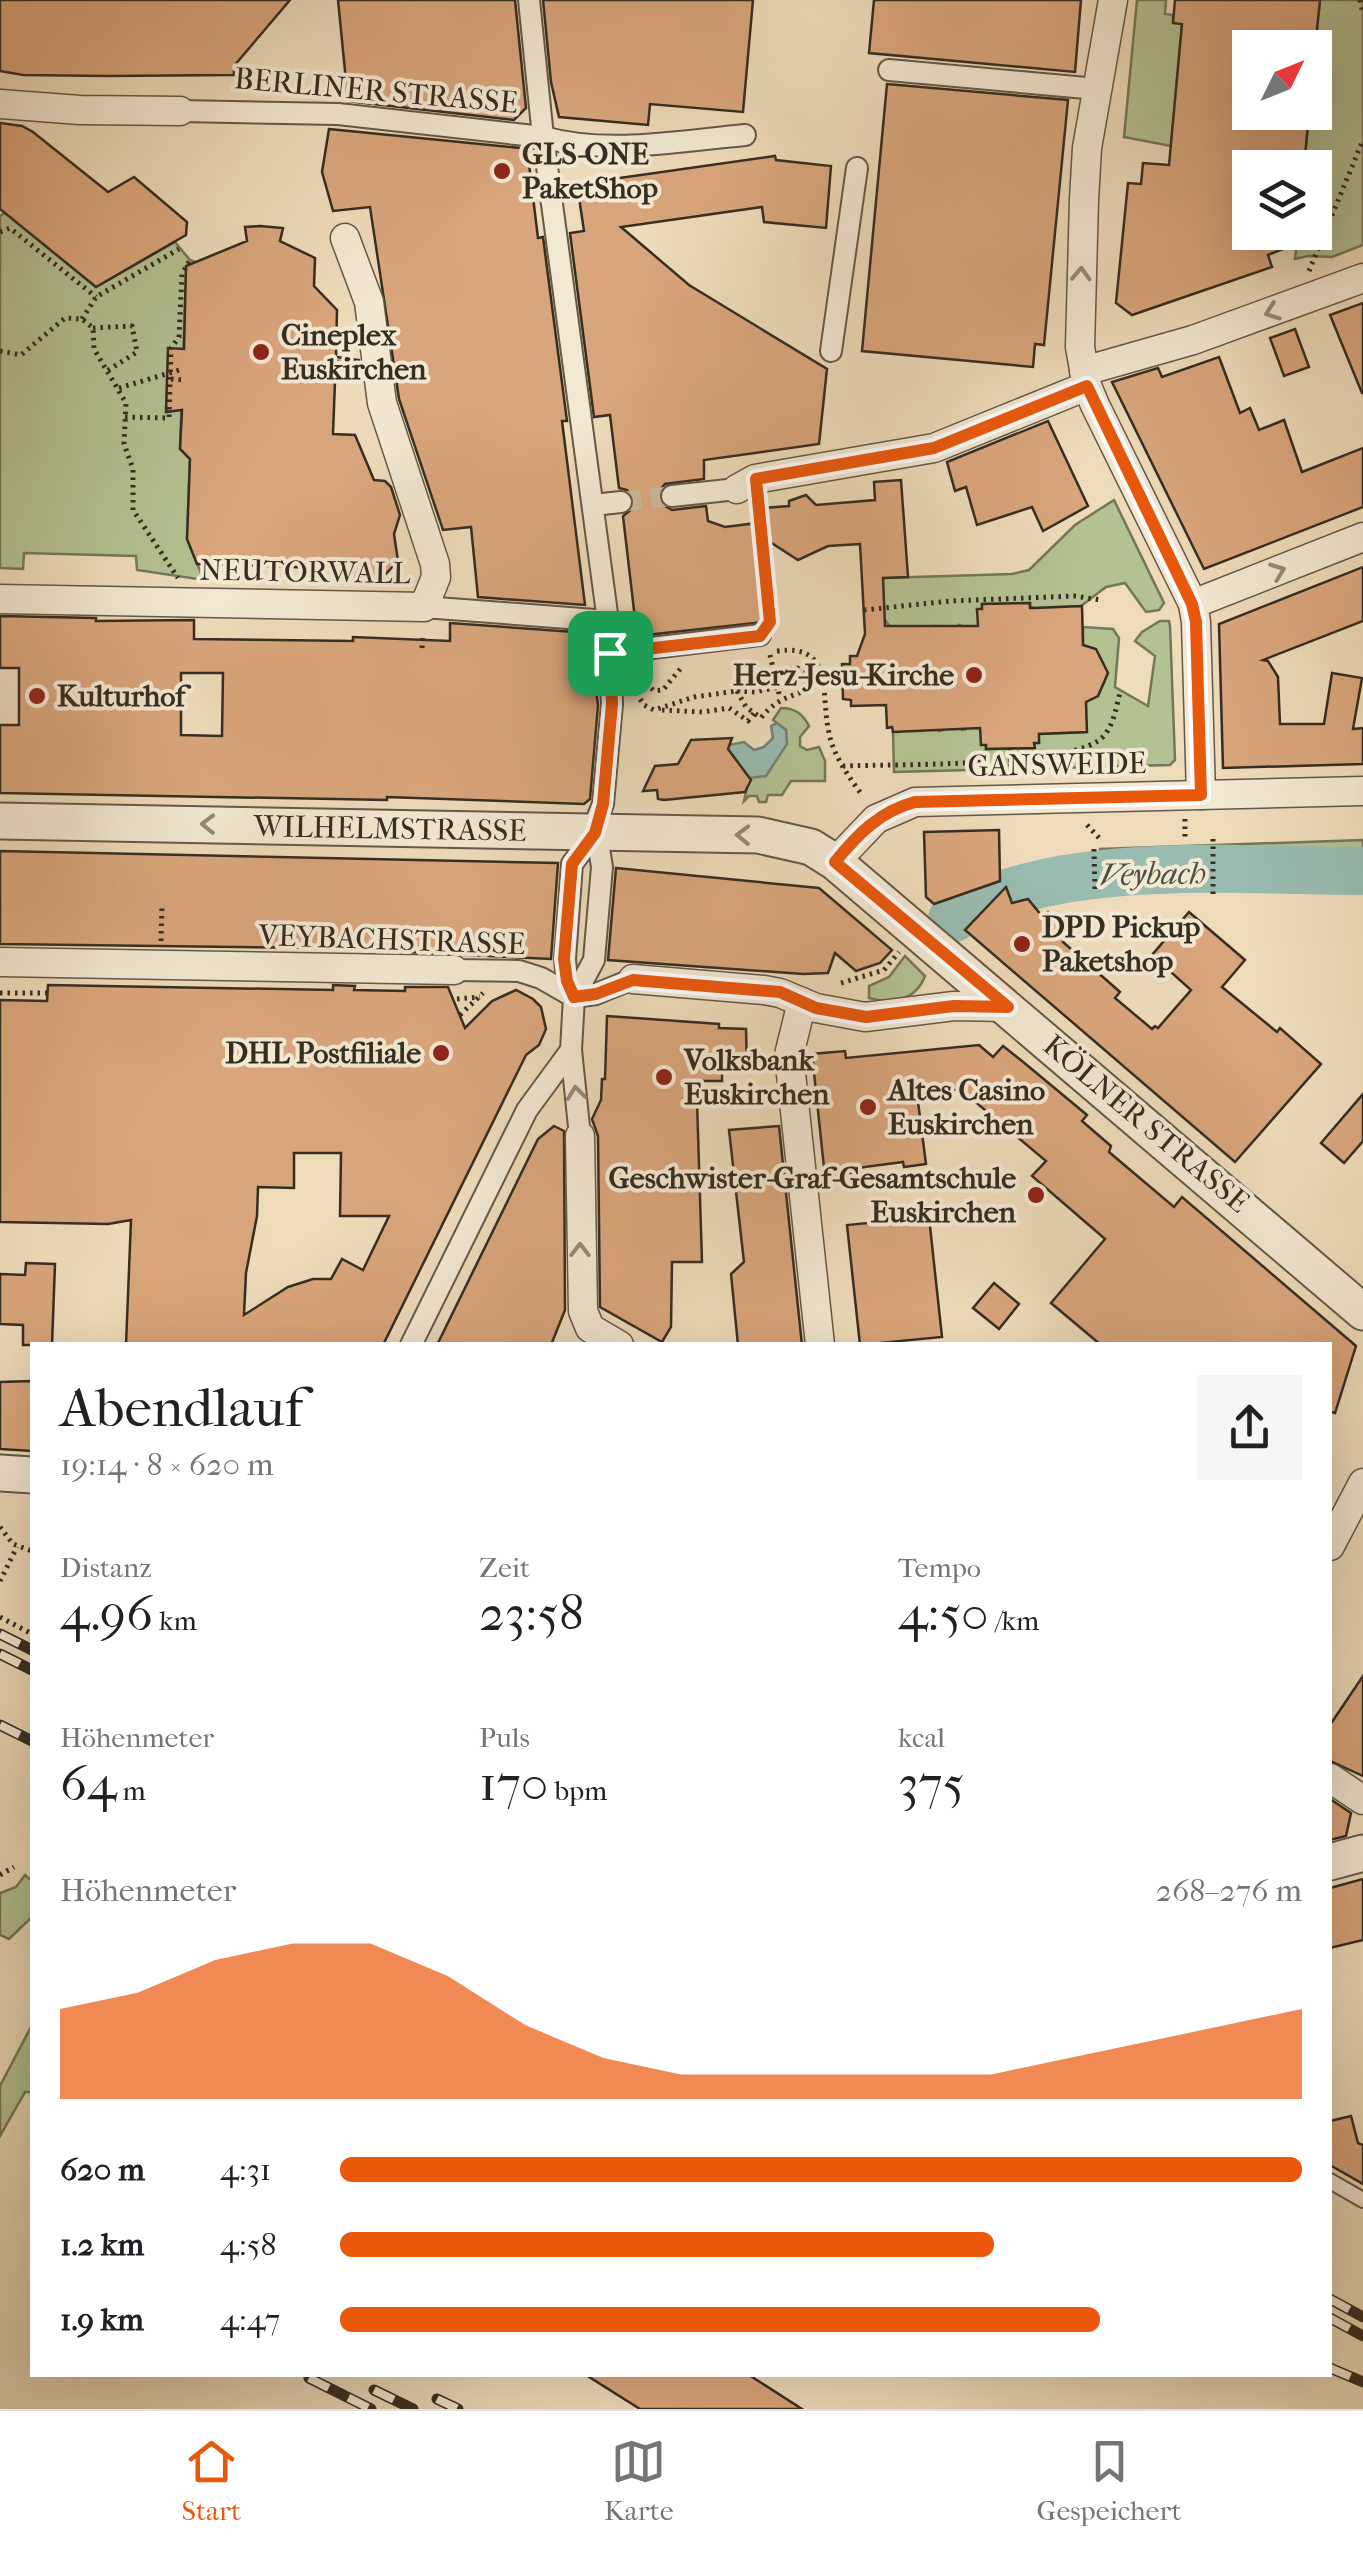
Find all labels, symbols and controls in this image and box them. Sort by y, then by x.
north arrow [1232,30,1332,130]
map controls [1232,30,1332,250]
street label: BERLINER STRASSE [233,61,519,121]
place label: GLS-ONE PaketShop [522,137,658,206]
button: layers [1232,150,1332,250]
marker: GLS-ONE PaketShop [491,160,513,182]
one-way arrow [1071,266,1092,282]
one-way arrow [1264,300,1281,321]
place label: Cineplex Euskirchen [281,318,427,387]
marker: Cineplex Euskirchen [250,341,272,363]
street label: NEUTORWALL [199,553,411,591]
one-way arrow [1268,562,1286,582]
pin [568,611,653,696]
icon: arrive [583,626,638,681]
place label: Herz-Jesu-Kirche [733,658,954,693]
marker: Herz-Jesu-Kirche [963,664,985,686]
place label: Kulturhof [57,679,192,714]
marker: Kulturhof [26,685,48,707]
street label: GANSWEIDE [967,746,1147,784]
street label: WILHELMSTRASSE [252,809,527,849]
one-way arrow [200,814,216,835]
one-way arrow [734,824,750,846]
water label: Veybach [1100,855,1206,893]
place label: DPD Pickup Paketshop [1042,910,1200,979]
street label: VEYBACHSTRASSE [257,918,526,962]
marker: DPD Pickup Paketshop [1011,933,1033,955]
street label: KÖLNER STRASSE [1036,1028,1256,1220]
place label: DHL Postfiliale [225,1036,421,1071]
marker: DHL Postfiliale [430,1042,452,1064]
place label: Volksbank Euskirchen [683,1043,830,1112]
marker: Volksbank Euskirchen [653,1066,675,1088]
place label: Altes Casino Euskirchen [886,1073,1045,1142]
one-way arrow [566,1085,587,1101]
marker: Altes Casino Euskirchen [857,1096,879,1118]
place label: Geschwister-Graf-Gesamtschule Euskirchen [609,1161,1017,1230]
marker: Geschwister-Graf-Gesamtschule Euskirchen [1025,1184,1047,1206]
one-way arrow [569,1241,591,1256]
button: share [1197,1375,1302,1480]
text: Abendlauf [60,1376,303,1440]
text: 19:14 · 8 × 620 m [60,1446,274,1483]
text: Distanz [60,1551,152,1584]
text: Zeit [479,1551,530,1584]
text: Tempo [898,1551,981,1584]
text: 4.96 [60,1584,153,1643]
text: 23:58 [479,1584,584,1643]
text: 4:50 [898,1584,989,1643]
text: km [153,1604,197,1637]
text: /km [989,1604,1039,1637]
text: Höhenmeter [60,1721,214,1754]
text: Puls [479,1721,530,1754]
text: kcal [898,1721,945,1754]
text: 64 [60,1754,116,1813]
text: 170 [479,1754,548,1813]
text: 375 [898,1754,964,1813]
text: m [116,1774,146,1807]
text: bpm [548,1774,607,1807]
text: Höhenmeter [60,1872,236,1909]
text: 268–276 m [1156,1872,1302,1909]
text: 620 m [60,2151,145,2188]
text: 4:31 [220,2151,271,2188]
text: 1.2 km [60,2226,144,2263]
text: 4:58 [220,2226,277,2263]
text: 1.9 km [60,2301,144,2338]
text: 4:47 [220,2301,280,2338]
tab: Start [182,2434,241,2527]
tab: Karte [604,2434,674,2527]
tab: Gespeichert [1037,2434,1181,2527]

